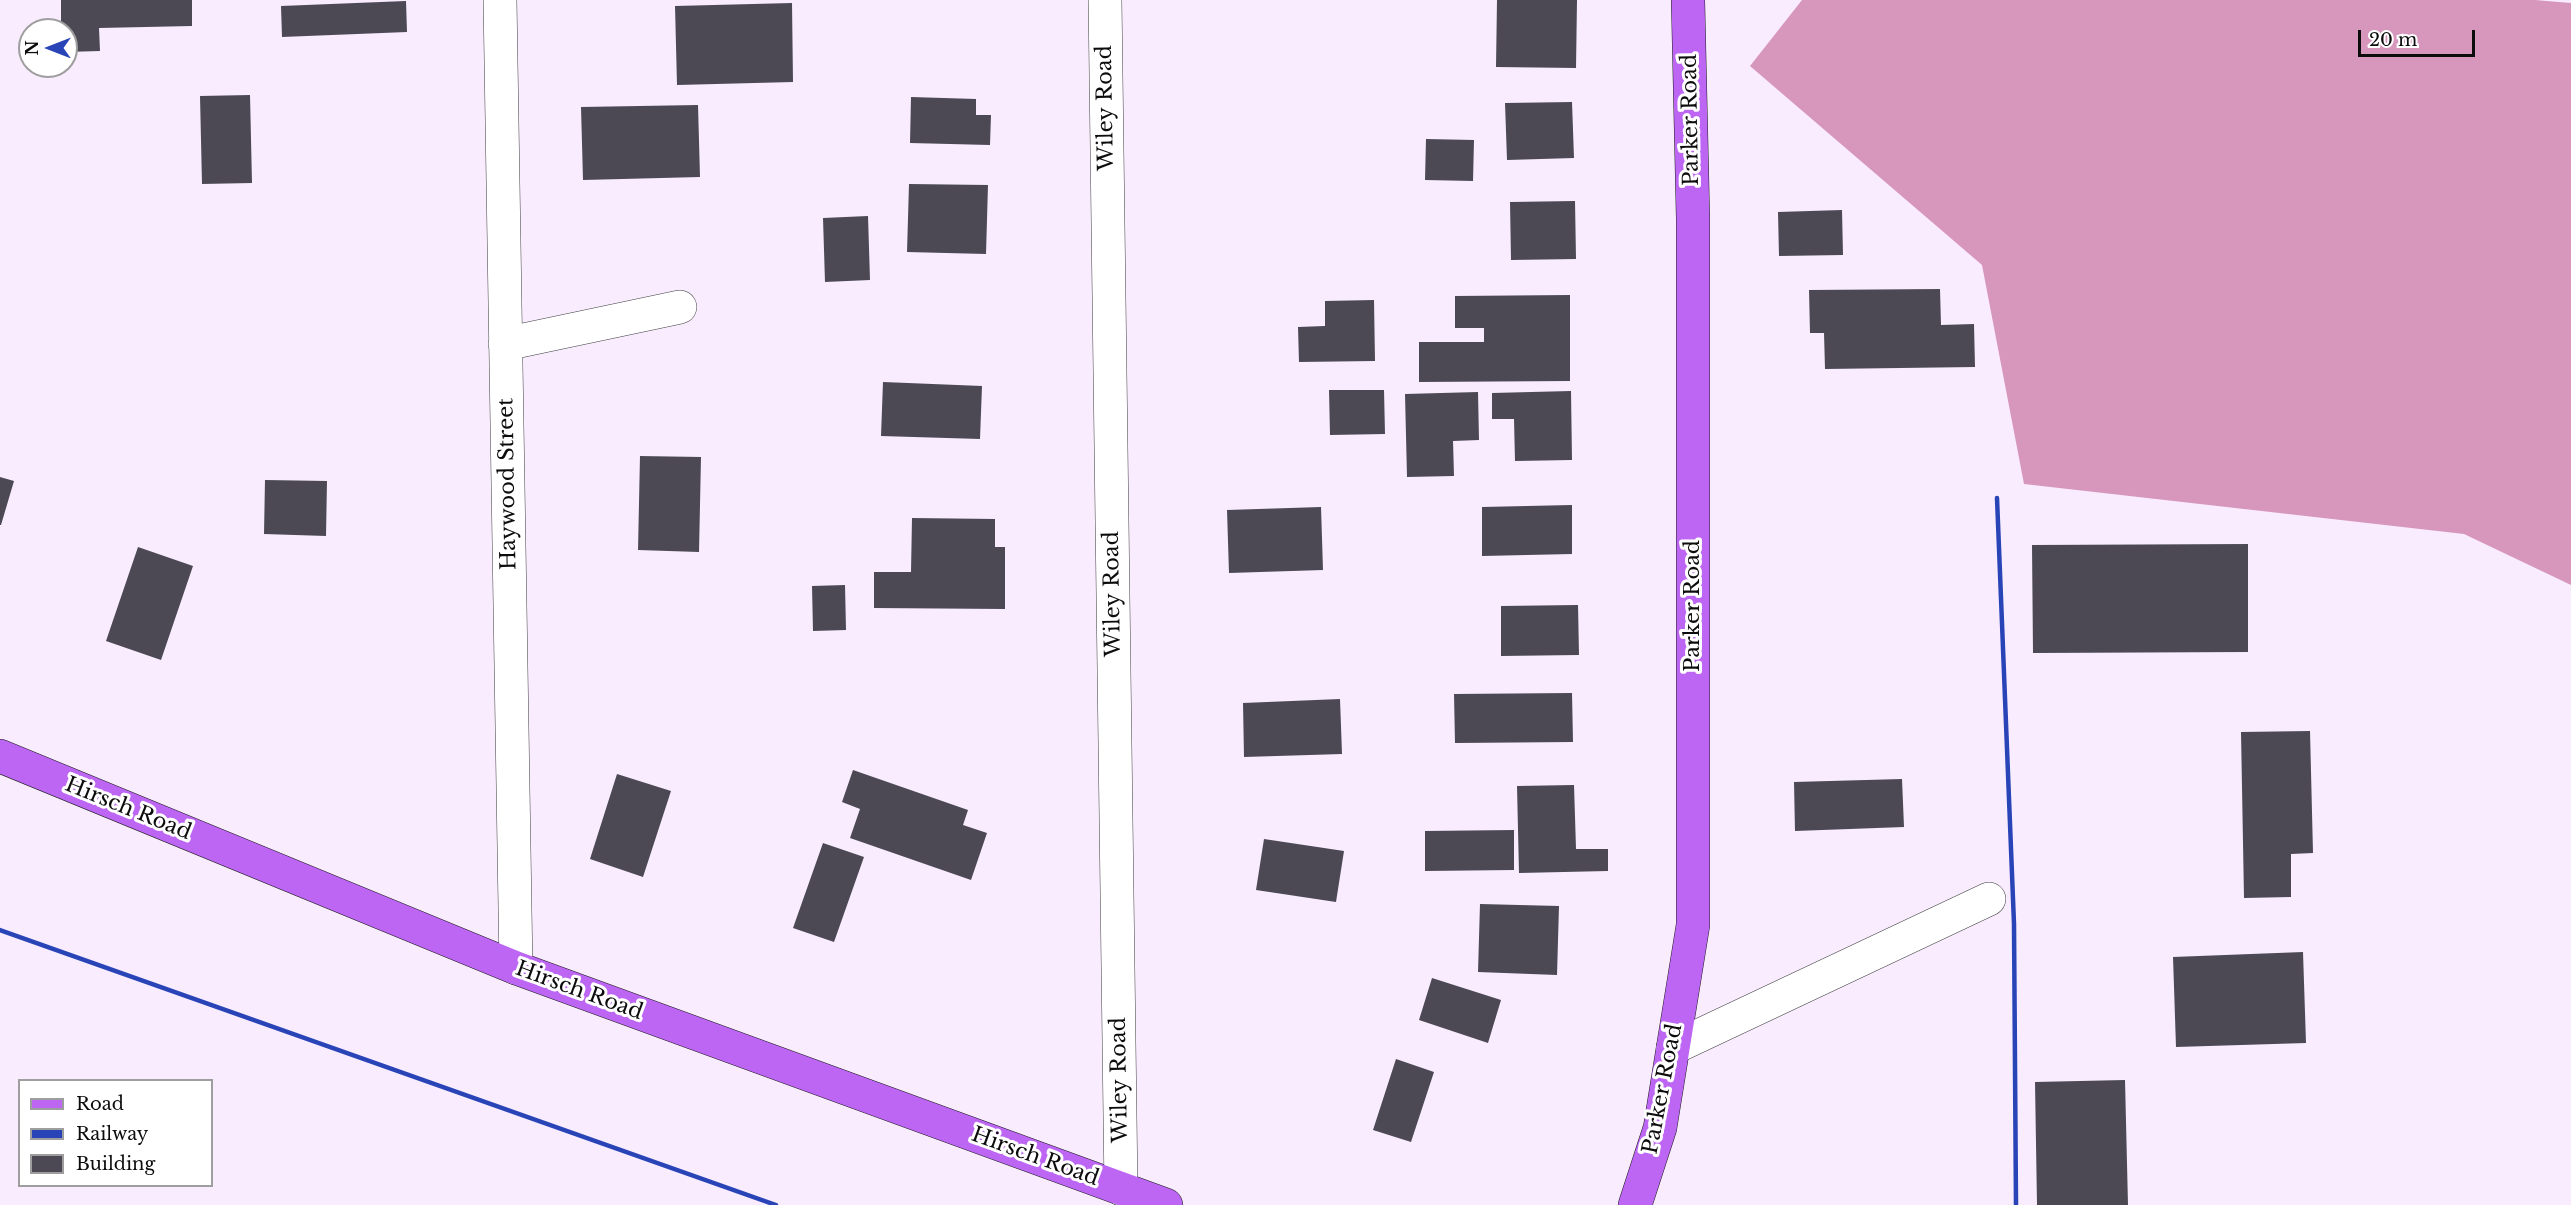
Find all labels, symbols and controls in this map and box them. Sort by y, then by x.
north arrow [18,18,78,78]
scale bar [2361,18,2478,56]
text: 20 m [2369,29,2417,51]
text: N [22,40,42,56]
street label: Wiley Road [1092,45,1120,171]
street label: Parker Road [1677,54,1705,186]
street label: Haywood Street [494,398,522,570]
street label: Wiley Road [1099,531,1127,657]
street label: Parker Road [1680,540,1706,672]
street label: Hirsch Road [61,772,195,846]
street label: Hirsch Road [512,956,646,1026]
street label: Wiley Road [1106,1017,1134,1143]
street label: Parker Road [1638,1022,1688,1156]
legend [18,1079,213,1187]
text: Road [76,1093,124,1115]
street label: Hirsch Road [968,1122,1102,1192]
text: Railway [76,1123,148,1145]
text: Building [76,1153,155,1175]

